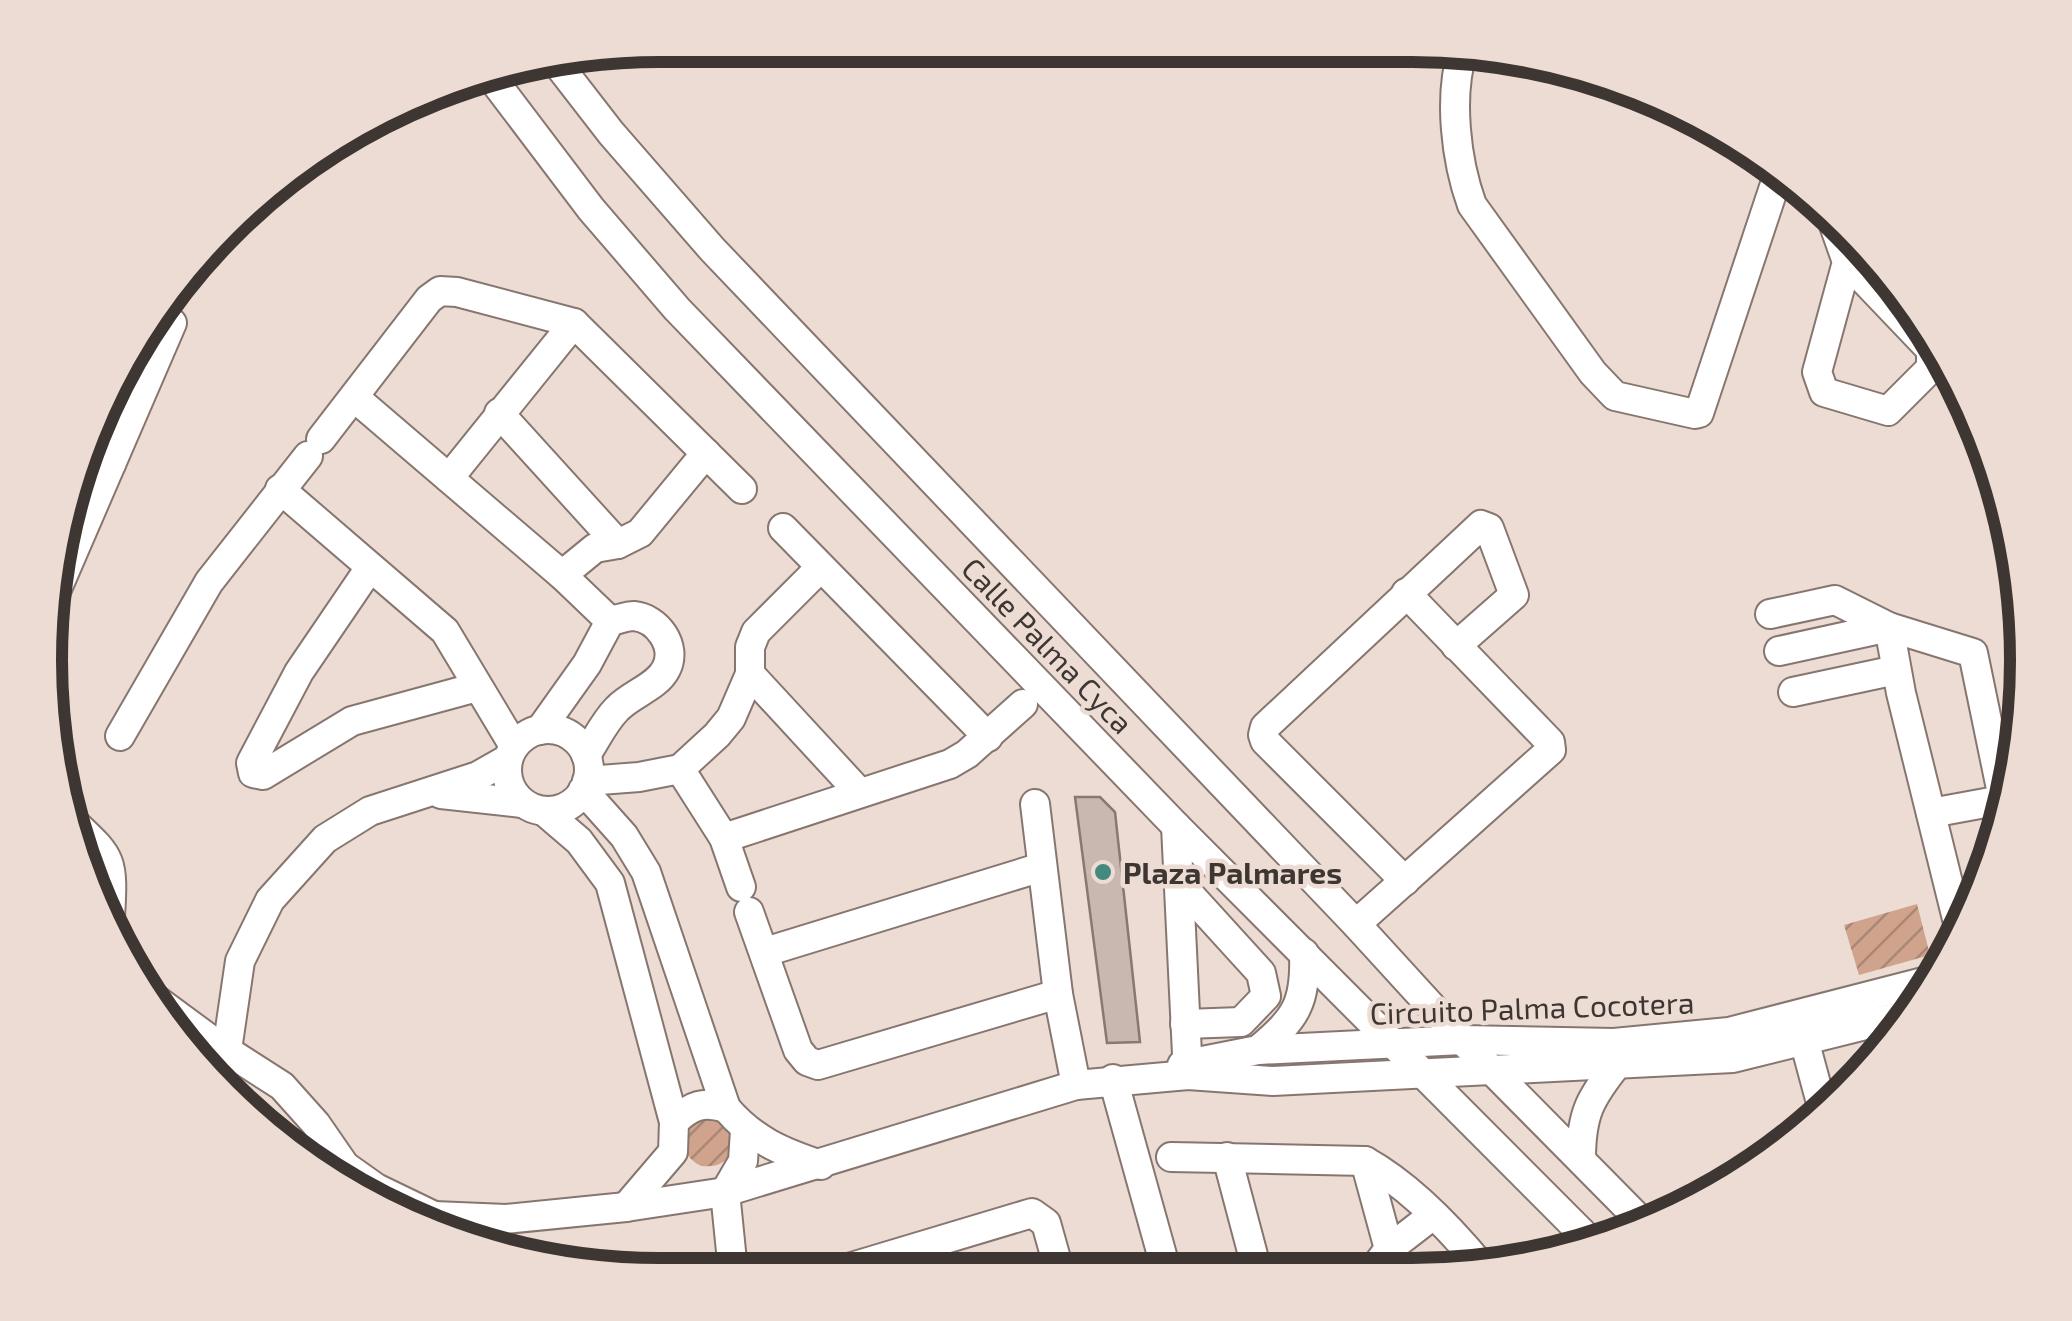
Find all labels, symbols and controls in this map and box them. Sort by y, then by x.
street label: Calle Palma Cyca [955,550,1141,740]
place label: Plaza Palmares [1123,854,1342,890]
marker: Plaza Palmares [1092,861,1114,883]
street label: Circuito Palma Cocotera [1369,983,1695,1031]

